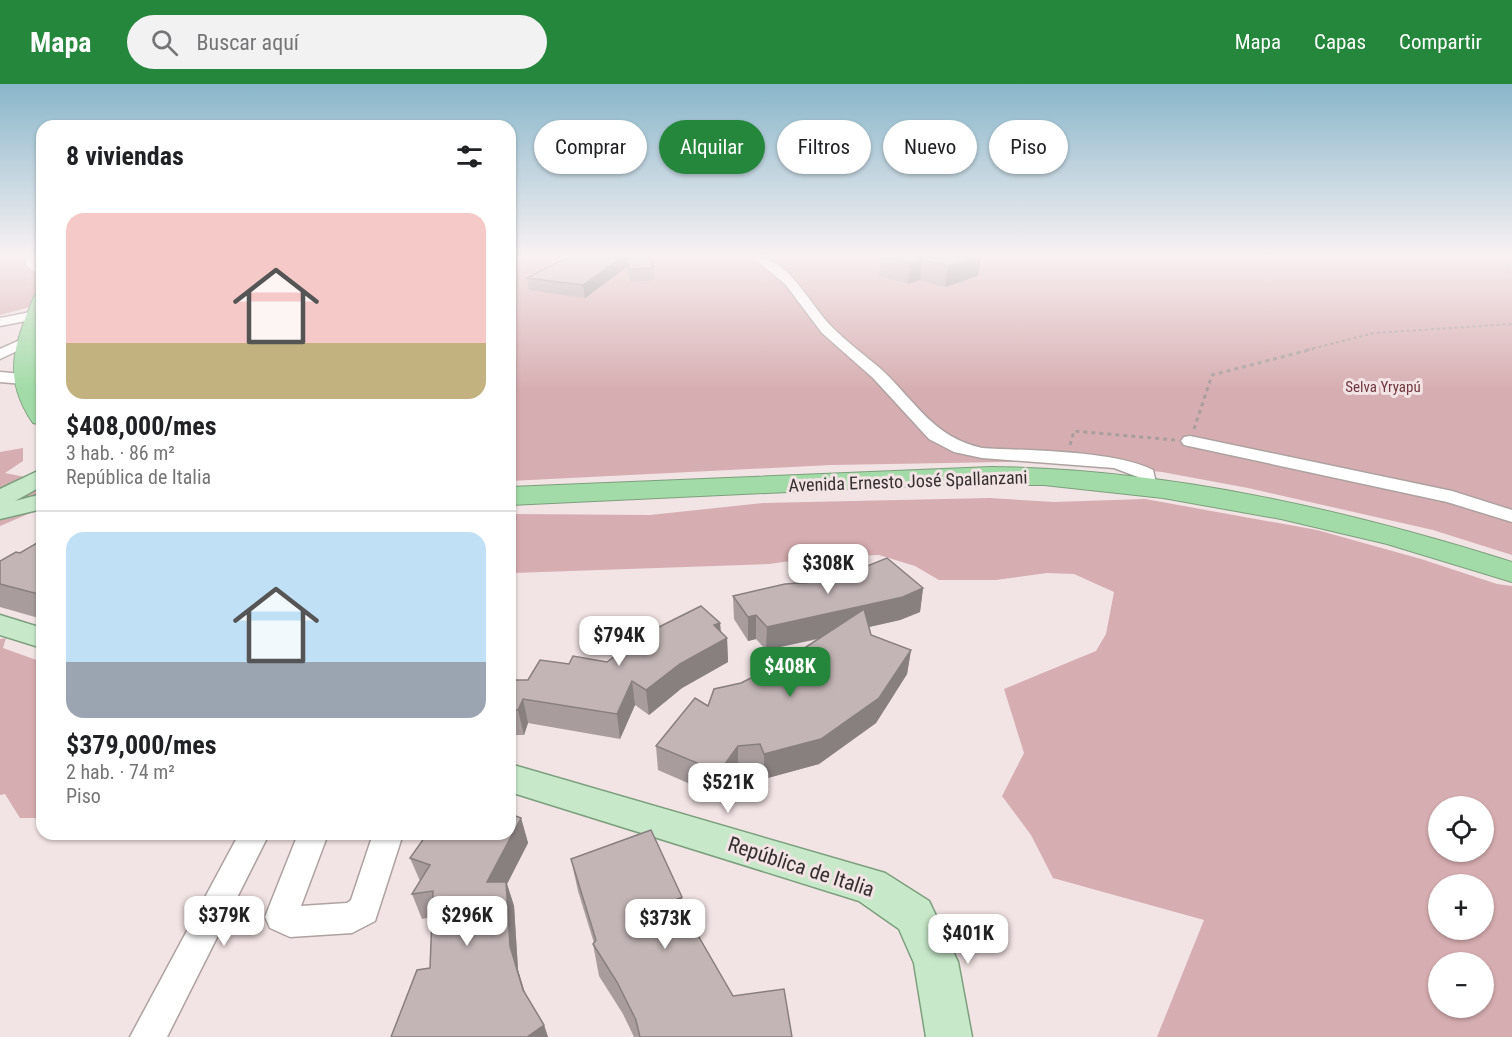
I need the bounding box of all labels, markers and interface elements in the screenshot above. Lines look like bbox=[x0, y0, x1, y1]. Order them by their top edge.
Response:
search box bbox=[127, 15, 547, 69]
text: Mapa bbox=[30, 26, 91, 59]
icon: search bbox=[148, 26, 181, 59]
text: Buscar aquí bbox=[196, 30, 299, 55]
text: Mapa bbox=[1235, 30, 1281, 54]
text: Capas bbox=[1314, 30, 1366, 54]
text: Compartir bbox=[1399, 30, 1482, 54]
chip: Comprar bbox=[534, 120, 647, 174]
chip: Alquilar bbox=[659, 120, 765, 174]
chip: Filtros bbox=[777, 120, 871, 174]
chip: Nuevo bbox=[883, 120, 977, 174]
chip: Piso bbox=[989, 120, 1068, 174]
icon: filters bbox=[453, 140, 486, 173]
text: 8 viviendas bbox=[66, 141, 184, 171]
icon: home bbox=[222, 252, 330, 360]
park label: Selva Yryapú bbox=[1345, 378, 1421, 396]
text: $408,000/mes bbox=[66, 411, 217, 441]
text: 3 hab. · 86 m² bbox=[66, 441, 175, 465]
text: República de Italia bbox=[66, 465, 211, 489]
street label: Avenida Ernesto José Spallanzani bbox=[788, 466, 1028, 496]
pin: $308K bbox=[786, 544, 870, 595]
text: $308K bbox=[802, 551, 854, 575]
icon: home bbox=[222, 571, 330, 679]
pin: $794K bbox=[577, 616, 661, 667]
text: $794K bbox=[593, 623, 645, 647]
pin: $408K bbox=[748, 647, 832, 698]
text: $408K bbox=[764, 654, 816, 678]
text: $379,000/mes bbox=[66, 730, 217, 760]
text: 2 hab. · 74 m² bbox=[66, 760, 175, 784]
pin: $521K bbox=[686, 763, 770, 814]
text: $521K bbox=[702, 770, 754, 794]
text: Piso bbox=[66, 784, 101, 808]
map controls bbox=[1428, 796, 1494, 1018]
button: locate bbox=[1428, 796, 1494, 862]
street label: República de Italia bbox=[725, 832, 877, 902]
button: + bbox=[1428, 874, 1494, 940]
pin: $379K bbox=[182, 896, 266, 947]
pin: $296K bbox=[425, 896, 509, 947]
pin: $373K bbox=[623, 899, 707, 950]
text: $379K bbox=[198, 903, 250, 927]
text: $296K bbox=[441, 903, 493, 927]
text: $373K bbox=[639, 906, 691, 930]
pin: $401K bbox=[926, 914, 1010, 965]
text: $401K bbox=[942, 921, 994, 945]
button: − bbox=[1428, 952, 1494, 1018]

